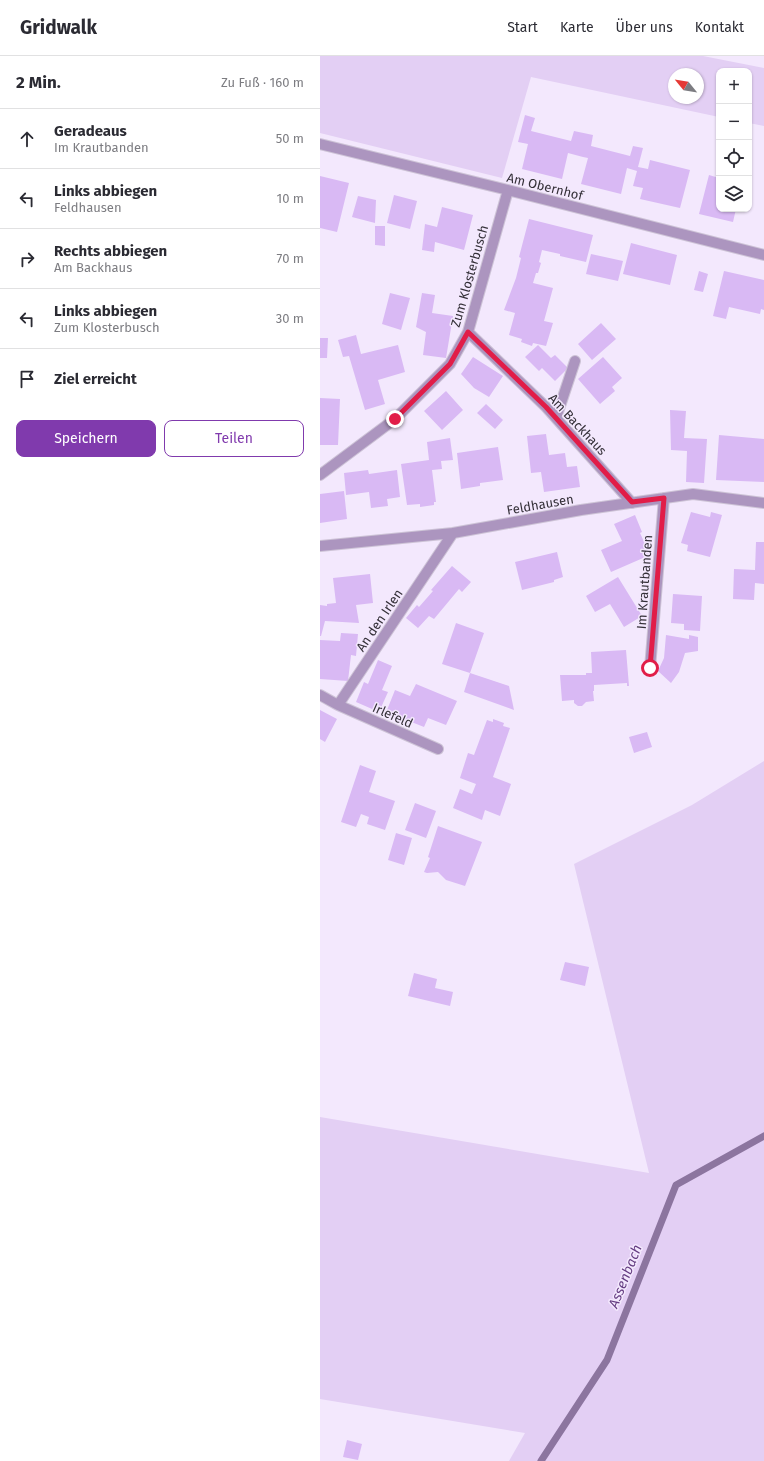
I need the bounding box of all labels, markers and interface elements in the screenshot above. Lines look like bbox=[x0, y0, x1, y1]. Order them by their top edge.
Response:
text: Gridwalk bbox=[20, 16, 97, 39]
text: Start bbox=[507, 19, 538, 36]
text: Karte bbox=[560, 19, 594, 36]
text: Über uns bbox=[616, 19, 673, 36]
text: Kontakt bbox=[695, 19, 744, 36]
north arrow bbox=[668, 68, 704, 104]
map controls bbox=[716, 68, 752, 212]
button: + bbox=[716, 68, 752, 104]
text: 2 Min. bbox=[16, 72, 61, 93]
text: Zu Fuß · 160 m bbox=[221, 75, 304, 90]
button: − bbox=[716, 104, 752, 140]
text: Geradeaus bbox=[54, 122, 127, 140]
icon: ahead bbox=[16, 128, 38, 150]
text: 50 m bbox=[276, 131, 304, 146]
text: Im Krautbanden bbox=[54, 140, 149, 155]
button: locate bbox=[716, 140, 752, 176]
street label: Am Obernhof bbox=[505, 170, 586, 204]
button: layers bbox=[716, 176, 752, 212]
text: Links abbiegen bbox=[54, 182, 157, 200]
icon: left bbox=[16, 188, 38, 210]
text: 10 m bbox=[277, 191, 304, 206]
text: Feldhausen bbox=[54, 200, 122, 215]
street label: Zum Klosterbusch bbox=[448, 223, 491, 329]
text: Rechts abbiegen bbox=[54, 242, 167, 260]
icon: right bbox=[16, 248, 38, 270]
text: 70 m bbox=[277, 251, 304, 266]
text: Am Backhaus bbox=[54, 260, 132, 275]
text: Links abbiegen bbox=[54, 302, 157, 320]
icon: left bbox=[16, 308, 38, 330]
text: 30 m bbox=[276, 311, 304, 326]
text: Zum Klosterbusch bbox=[54, 320, 160, 335]
icon: arrive bbox=[16, 368, 38, 390]
text: Ziel erreicht bbox=[54, 370, 137, 388]
street label: Am Backhaus bbox=[545, 391, 610, 458]
route end bbox=[386, 410, 404, 428]
button: Speichern bbox=[16, 420, 156, 457]
button: Teilen bbox=[164, 420, 304, 457]
street label: Feldhausen bbox=[506, 491, 575, 518]
street label: Im Krautbanden bbox=[634, 534, 655, 630]
street label: An den Irlen bbox=[353, 586, 406, 654]
route start bbox=[641, 659, 659, 677]
street label: Irlefeld bbox=[370, 700, 415, 731]
water label: Assenbach bbox=[605, 1242, 646, 1311]

